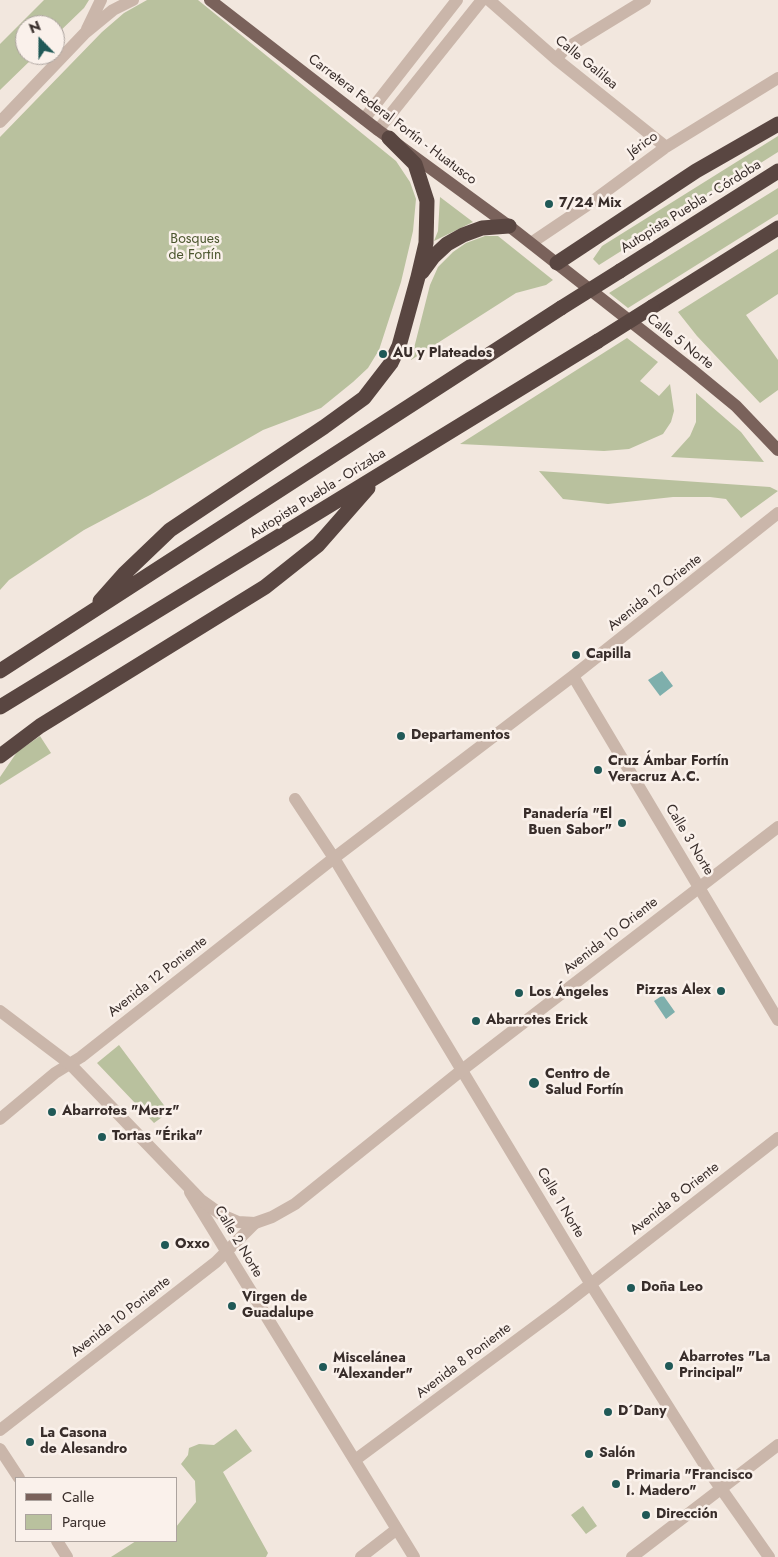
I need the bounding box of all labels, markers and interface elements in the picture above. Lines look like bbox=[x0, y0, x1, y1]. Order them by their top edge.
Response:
north arrow bbox=[15, 15, 65, 65]
text: N bbox=[26, 16, 44, 38]
street label: Calle Galilea bbox=[551, 33, 621, 93]
street label: Carretera Federal Fortín - Huatusco bbox=[304, 51, 480, 189]
street label: Jérico bbox=[625, 128, 661, 162]
street label: Autopista Puebla - Córdoba bbox=[618, 157, 764, 257]
place label: 7/24 Mix bbox=[559, 196, 621, 212]
marker: 7/24 Mix bbox=[543, 198, 555, 210]
park label: Bosques de Fortín bbox=[169, 232, 221, 264]
street label: Calle 5 Norte bbox=[643, 311, 717, 373]
place label: AU y Plateados bbox=[393, 346, 492, 362]
marker: AU y Plateados bbox=[377, 348, 389, 360]
street label: Autopista Puebla - Orizaba bbox=[247, 445, 389, 543]
street label: Avenida 12 Oriente bbox=[605, 551, 705, 635]
place label: Capilla bbox=[586, 647, 631, 663]
marker: Capilla bbox=[570, 649, 582, 661]
place label: Departamentos bbox=[411, 728, 510, 744]
marker: Departamentos bbox=[395, 730, 407, 742]
place label: Cruz Ámbar Fortín Veracruz A.C. bbox=[608, 754, 729, 786]
marker: Cruz Ámbar Fortín Veracruz A.C. bbox=[592, 764, 604, 776]
street label: Calle 3 Norte bbox=[661, 801, 717, 879]
place label: Panadería "El Buen Sabor" bbox=[523, 807, 612, 840]
marker: Panadería "El Buen Sabor" bbox=[616, 817, 628, 829]
street label: Avenida 10 Oriente bbox=[560, 894, 662, 978]
street label: Avenida 12 Poniente bbox=[105, 933, 211, 1021]
place label: Pizzas Alex bbox=[636, 983, 711, 999]
place label: Los Ángeles bbox=[529, 985, 608, 1001]
marker: Pizzas Alex bbox=[715, 985, 727, 997]
marker: Los Ángeles bbox=[513, 987, 525, 999]
place label: Abarrotes Erick bbox=[486, 1013, 588, 1029]
marker: Abarrotes Erick bbox=[470, 1015, 482, 1027]
place label: Centro de Salud Fortín bbox=[545, 1067, 624, 1100]
marker: Centro de Salud Fortín bbox=[527, 1076, 541, 1090]
place label: Abarrotes "Merz" bbox=[62, 1104, 180, 1120]
marker: Abarrotes "Merz" bbox=[46, 1106, 58, 1118]
place label: Tortas "Érika" bbox=[112, 1129, 203, 1145]
marker: Tortas "Érika" bbox=[96, 1131, 108, 1143]
street label: Avenida 8 Oriente bbox=[627, 1159, 723, 1239]
street label: Calle 1 Norte bbox=[533, 1165, 587, 1241]
street label: Calle 2 Norte bbox=[210, 1203, 266, 1281]
place label: Oxxo bbox=[175, 1237, 210, 1253]
marker: Oxxo bbox=[159, 1239, 171, 1251]
street label: Avenida 10 Poniente bbox=[68, 1273, 174, 1361]
place label: Doña Leo bbox=[641, 1280, 703, 1296]
marker: Doña Leo bbox=[625, 1282, 637, 1294]
place label: Virgen de Guadalupe bbox=[242, 1290, 314, 1322]
marker: Virgen de Guadalupe bbox=[226, 1300, 238, 1312]
street label: Avenida 8 Poniente bbox=[413, 1320, 515, 1402]
place label: Abarrotes "La Principal" bbox=[679, 1350, 770, 1382]
place label: Miscelánea "Alexander" bbox=[333, 1351, 413, 1384]
marker: Abarrotes "La Principal" bbox=[663, 1360, 675, 1372]
marker: Miscelánea "Alexander" bbox=[317, 1361, 329, 1373]
place label: D´Dany bbox=[618, 1404, 667, 1420]
marker: D´Dany bbox=[602, 1406, 614, 1418]
place label: La Casona de Alesandro bbox=[40, 1426, 127, 1458]
marker: La Casona de Alesandro bbox=[24, 1436, 36, 1448]
place label: Salón bbox=[599, 1446, 635, 1462]
marker: Salón bbox=[583, 1448, 595, 1460]
place label: Primaria "Francisco I. Madero" bbox=[626, 1468, 753, 1500]
legend bbox=[15, 1477, 178, 1542]
marker: Primaria "Francisco I. Madero" bbox=[610, 1478, 622, 1490]
text: Calle bbox=[62, 1486, 94, 1508]
place label: Dirección bbox=[656, 1507, 718, 1523]
marker: Dirección bbox=[640, 1509, 652, 1521]
text: Parque bbox=[62, 1511, 106, 1533]

